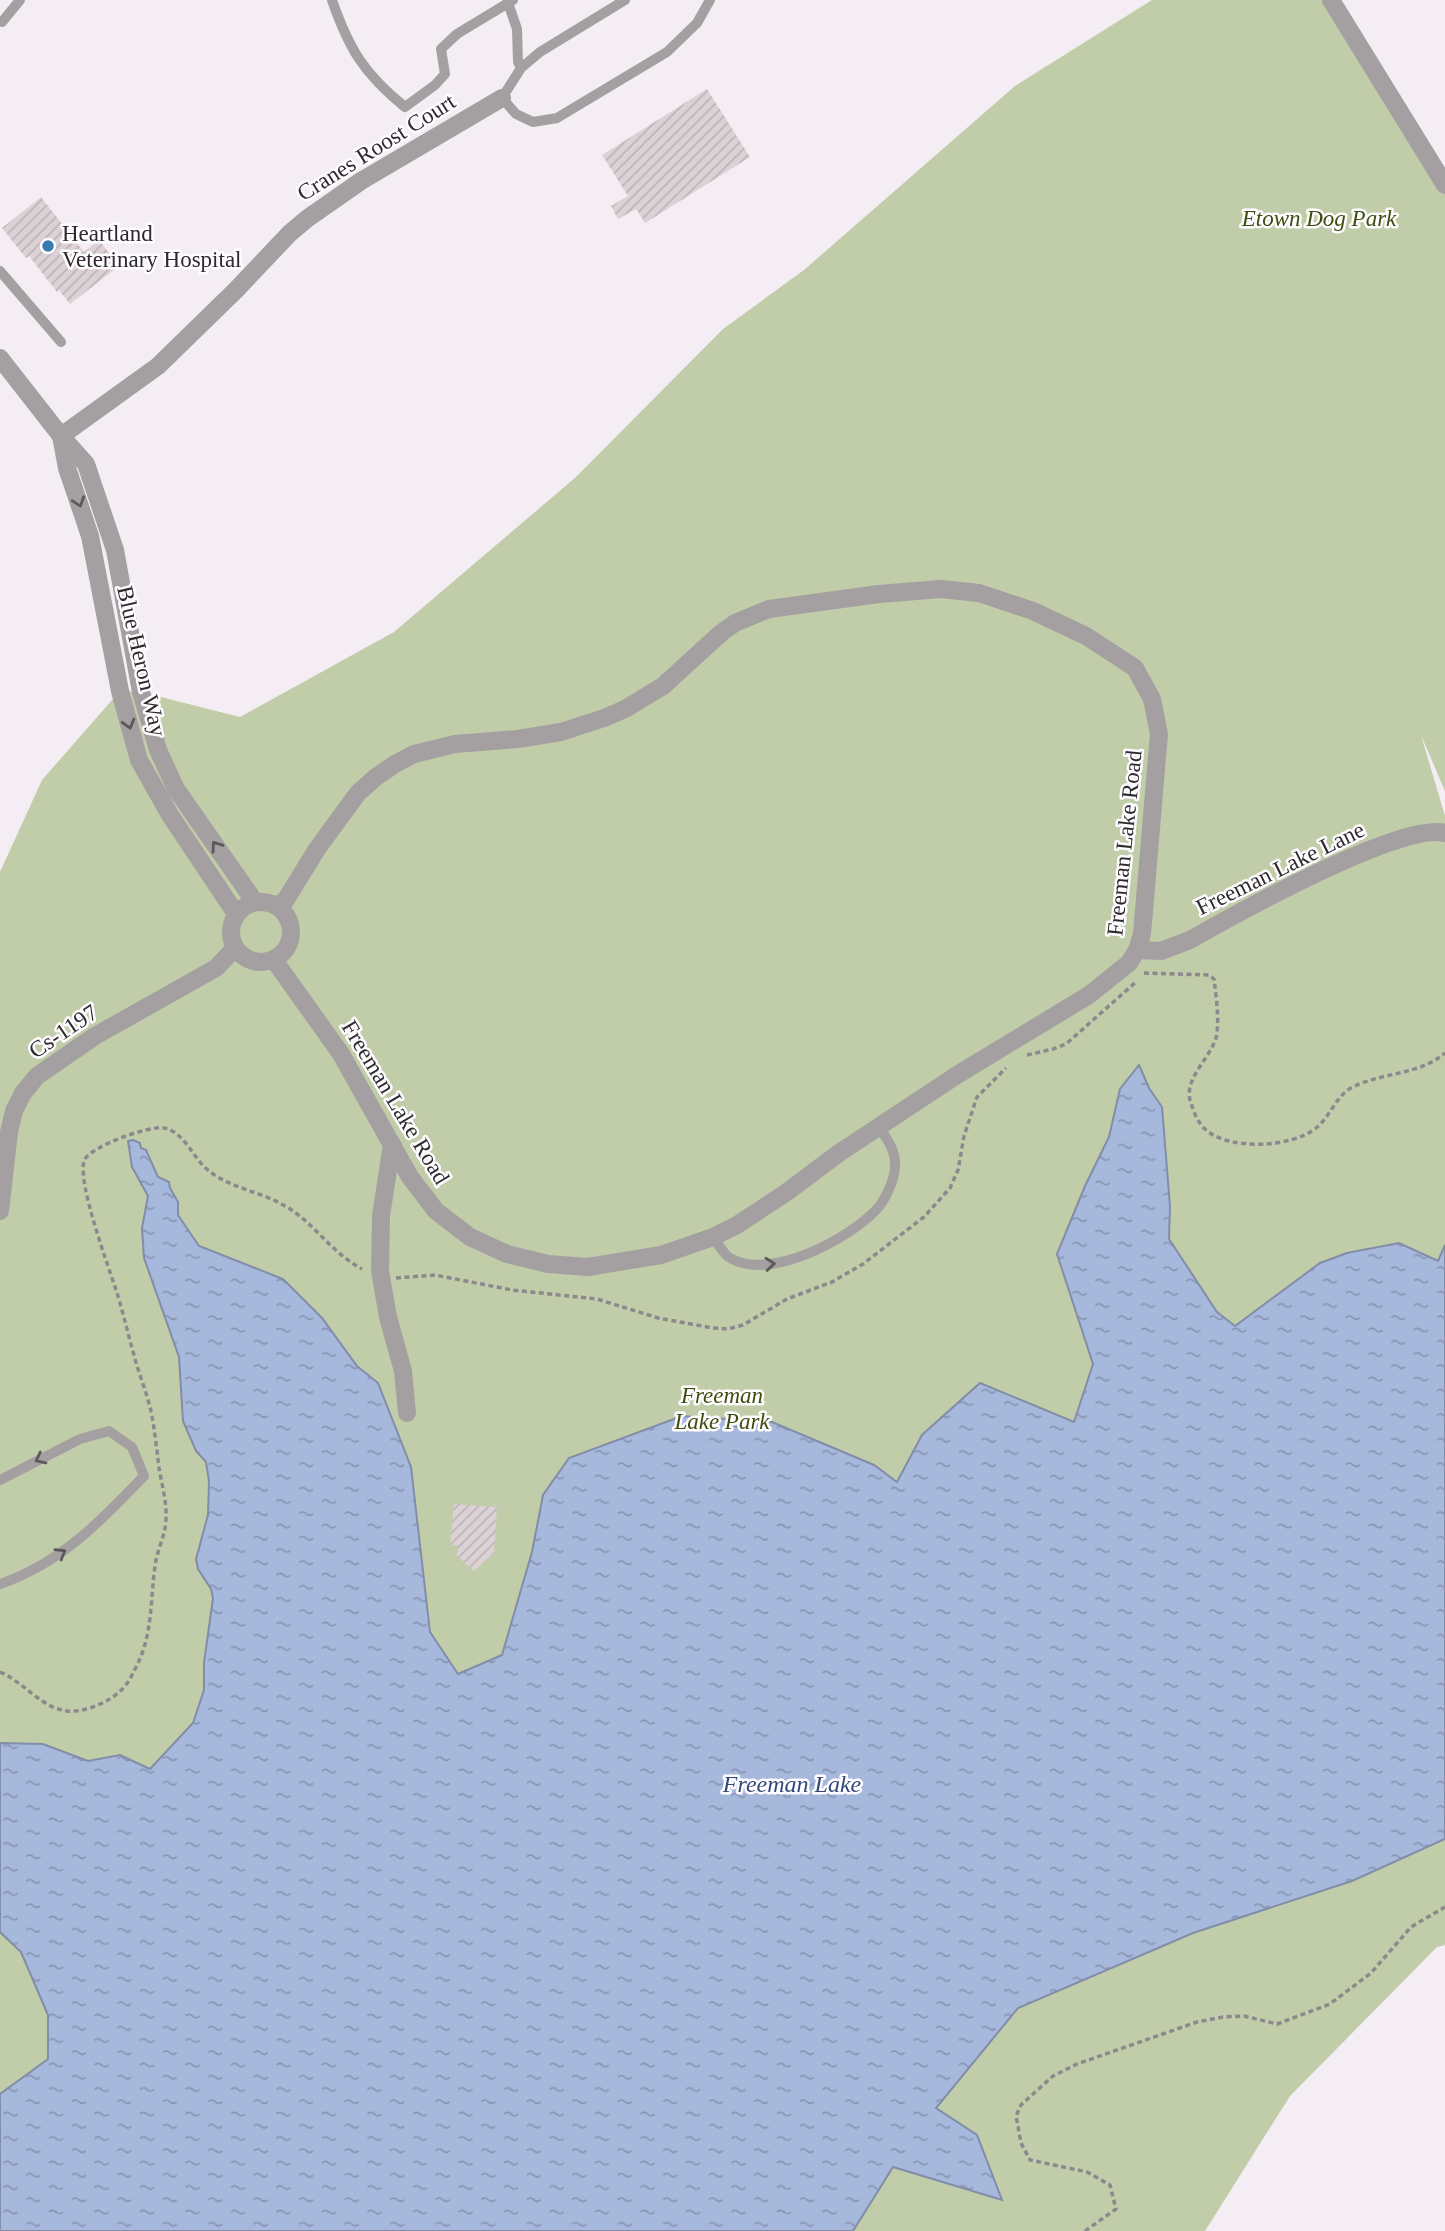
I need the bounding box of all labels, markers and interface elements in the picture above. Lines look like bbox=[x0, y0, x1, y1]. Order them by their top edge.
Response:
street label: Cranes Roost Court bbox=[293, 88, 460, 206]
park label: Etown Dog Park bbox=[1241, 206, 1397, 231]
place label: Heartland Veterinary Hospital bbox=[62, 221, 241, 272]
marker: Heartland Veterinary Hospital bbox=[40, 238, 56, 254]
one-way arrow bbox=[71, 495, 85, 508]
street label: Blue Heron Way bbox=[112, 583, 171, 739]
one-way arrow bbox=[120, 717, 135, 729]
street label: Freeman Lake Road bbox=[1102, 749, 1147, 937]
street label: Freeman Lake Lane bbox=[1192, 817, 1368, 920]
one-way arrow bbox=[212, 841, 224, 854]
street label: Cs-1197 bbox=[24, 999, 102, 1063]
street label: Freeman Lake Road bbox=[337, 1016, 455, 1189]
one-way arrow bbox=[765, 1257, 776, 1272]
park label: Freeman Lake Park bbox=[673, 1383, 770, 1434]
one-way arrow bbox=[35, 1451, 47, 1465]
one-way arrow bbox=[53, 1549, 66, 1562]
water label: Freeman Lake bbox=[722, 1771, 862, 1797]

